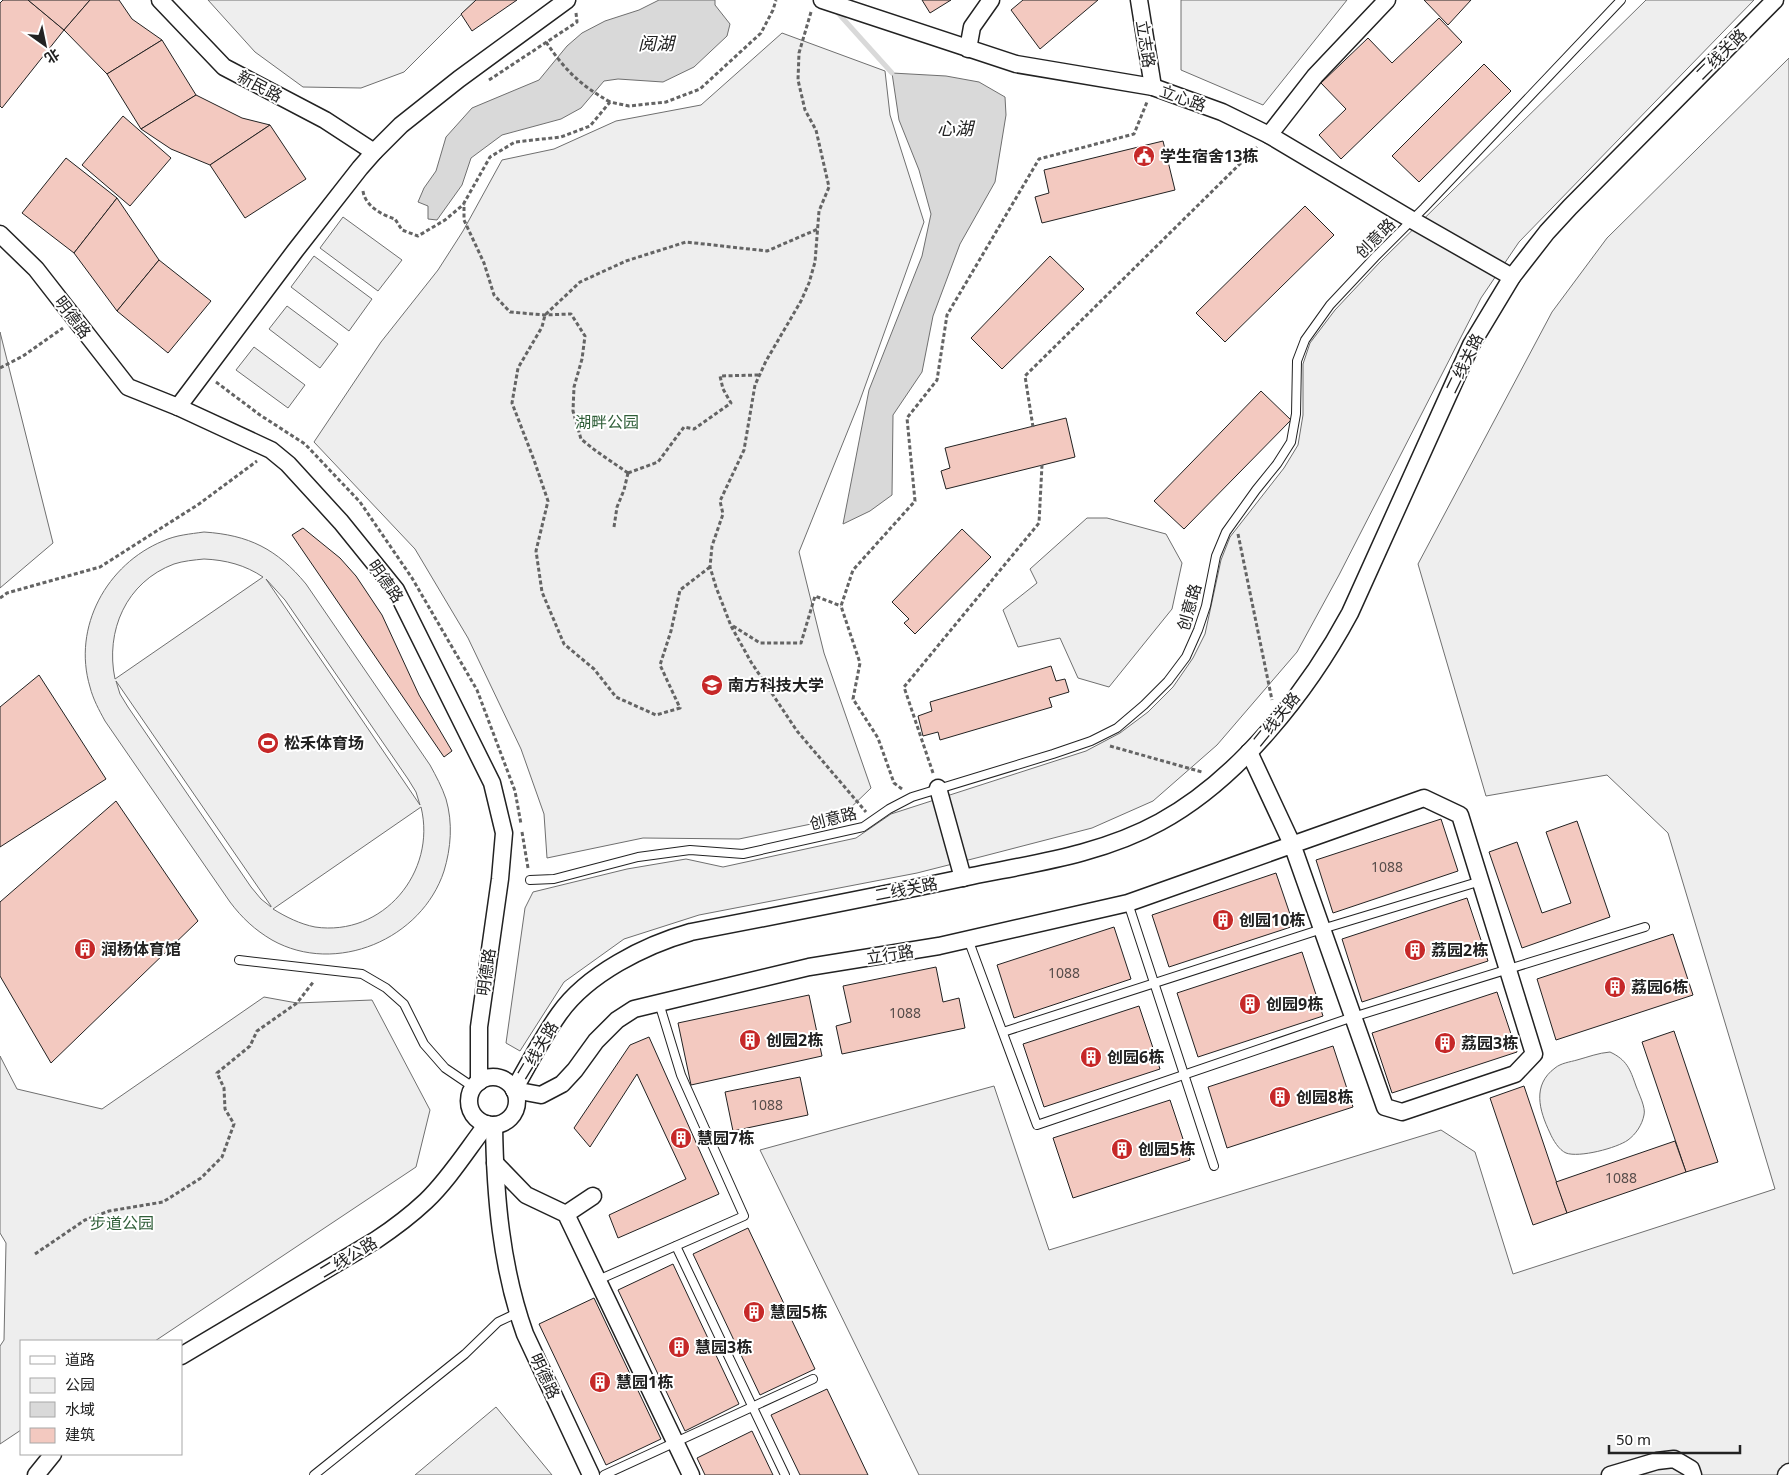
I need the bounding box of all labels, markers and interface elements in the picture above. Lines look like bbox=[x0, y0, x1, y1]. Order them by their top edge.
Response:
street label: 立志路 bbox=[1131, 19, 1161, 69]
north arrow bbox=[20, 20, 70, 70]
street label: 二线关路 bbox=[1691, 24, 1751, 84]
water label: 阅湖 bbox=[638, 31, 677, 55]
text: 北 bbox=[41, 45, 63, 68]
street label: 新民路 bbox=[234, 65, 286, 107]
street label: 立心路 bbox=[1157, 79, 1209, 117]
water label: 心湖 bbox=[937, 116, 976, 140]
public building icon: 学生宿舍13栋 bbox=[1132, 144, 1156, 168]
place label: 学生宿舍13栋 bbox=[1160, 145, 1258, 167]
street label: 创意路 bbox=[1350, 213, 1400, 263]
street label: 明德路 bbox=[50, 291, 96, 343]
street label: 二线关路 bbox=[1440, 329, 1488, 397]
park label: 湖畔公园 bbox=[575, 411, 639, 433]
street label: 明德路 bbox=[363, 555, 409, 607]
street label: 创意路 bbox=[1172, 581, 1206, 633]
school or university icon: 南方科技大学 bbox=[700, 673, 724, 697]
place label: 南方科技大学 bbox=[728, 674, 824, 696]
street label: 二线关路 bbox=[1247, 687, 1305, 751]
sports icon: 松禾体育场 bbox=[256, 731, 280, 755]
place label: 松禾体育场 bbox=[284, 732, 364, 754]
street label: 创意路 bbox=[807, 802, 859, 834]
house number: 1088 bbox=[1371, 857, 1403, 876]
street label: 二线关路 bbox=[872, 872, 940, 906]
building icon: 创园10栋 bbox=[1211, 908, 1235, 932]
place label: 创园10栋 bbox=[1239, 909, 1305, 931]
building icon: 润杨体育馆 bbox=[73, 937, 97, 961]
place label: 润杨体育馆 bbox=[101, 938, 181, 960]
building icon: 荔园2栋 bbox=[1403, 938, 1427, 962]
street label: 立行路 bbox=[865, 939, 915, 969]
place label: 荔园2栋 bbox=[1431, 939, 1488, 961]
street label: 明德路 bbox=[472, 947, 500, 997]
house number: 1088 bbox=[1048, 963, 1080, 982]
building icon: 荔园6栋 bbox=[1603, 975, 1627, 999]
place label: 荔园6栋 bbox=[1631, 976, 1688, 998]
building icon: 创园9栋 bbox=[1238, 992, 1262, 1016]
place label: 创园9栋 bbox=[1266, 993, 1323, 1015]
house number: 1088 bbox=[889, 1003, 921, 1022]
street label: 二线关路 bbox=[511, 1017, 563, 1083]
building icon: 创园2栋 bbox=[738, 1028, 762, 1052]
place label: 创园2栋 bbox=[766, 1029, 823, 1051]
building icon: 荔园3栋 bbox=[1433, 1031, 1457, 1055]
place label: 荔园3栋 bbox=[1461, 1032, 1518, 1054]
building icon: 创园6栋 bbox=[1079, 1045, 1103, 1069]
place label: 创园6栋 bbox=[1107, 1046, 1164, 1068]
building icon: 创园8栋 bbox=[1268, 1085, 1292, 1109]
place label: 创园8栋 bbox=[1296, 1086, 1353, 1108]
house number: 1088 bbox=[751, 1095, 783, 1114]
building icon: 慧园7栋 bbox=[669, 1126, 693, 1150]
place label: 慧园7栋 bbox=[697, 1127, 754, 1149]
building icon: 创园5栋 bbox=[1110, 1137, 1134, 1161]
place label: 创园5栋 bbox=[1138, 1138, 1195, 1160]
house number: 1088 bbox=[1605, 1168, 1637, 1187]
park label: 步道公园 bbox=[90, 1212, 154, 1234]
street label: 二线公路 bbox=[315, 1231, 381, 1283]
building icon: 慧园5栋 bbox=[742, 1300, 766, 1324]
place label: 慧园5栋 bbox=[770, 1301, 827, 1323]
building icon: 慧园3栋 bbox=[667, 1335, 691, 1359]
place label: 慧园3栋 bbox=[695, 1336, 752, 1358]
legend bbox=[20, 1340, 182, 1455]
text: 道路 bbox=[65, 1349, 95, 1369]
street label: 明德路 bbox=[525, 1350, 565, 1402]
building icon: 慧园1栋 bbox=[588, 1370, 612, 1394]
place label: 慧园1栋 bbox=[616, 1371, 673, 1393]
text: 公园 bbox=[65, 1374, 95, 1394]
text: 水域 bbox=[65, 1399, 95, 1419]
scale bar bbox=[1609, 1422, 1740, 1454]
text: 建筑 bbox=[65, 1424, 95, 1444]
text: 50 m bbox=[1616, 1429, 1651, 1449]

